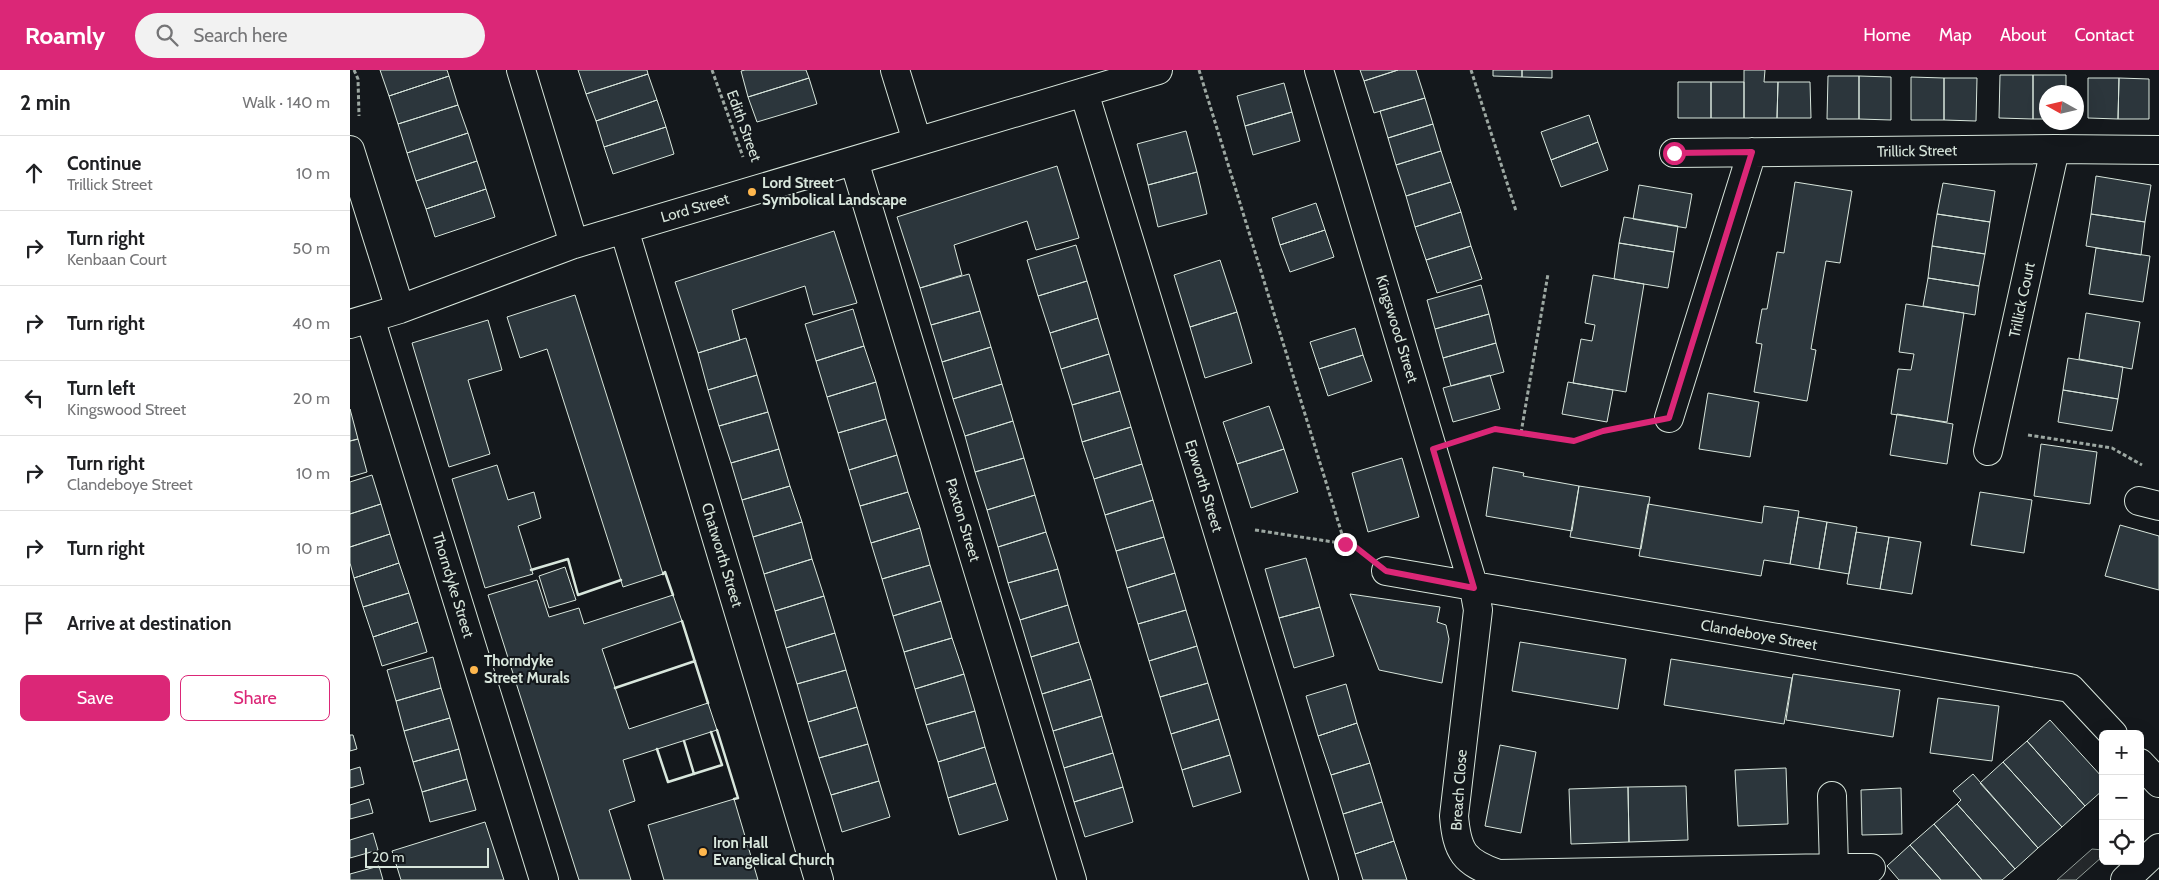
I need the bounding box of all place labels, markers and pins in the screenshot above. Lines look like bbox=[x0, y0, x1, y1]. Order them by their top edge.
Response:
place label: Lord Street Symbolical Landscape bbox=[762, 174, 907, 209]
marker: Lord Street Symbolical Landscape bbox=[746, 186, 758, 198]
place label: Thorndyke Street Murals bbox=[484, 652, 570, 687]
marker: Thorndyke Street Murals bbox=[468, 664, 480, 676]
place label: Iron Hall Evangelical Church bbox=[713, 834, 835, 869]
marker: Iron Hall Evangelical Church bbox=[697, 846, 709, 858]

